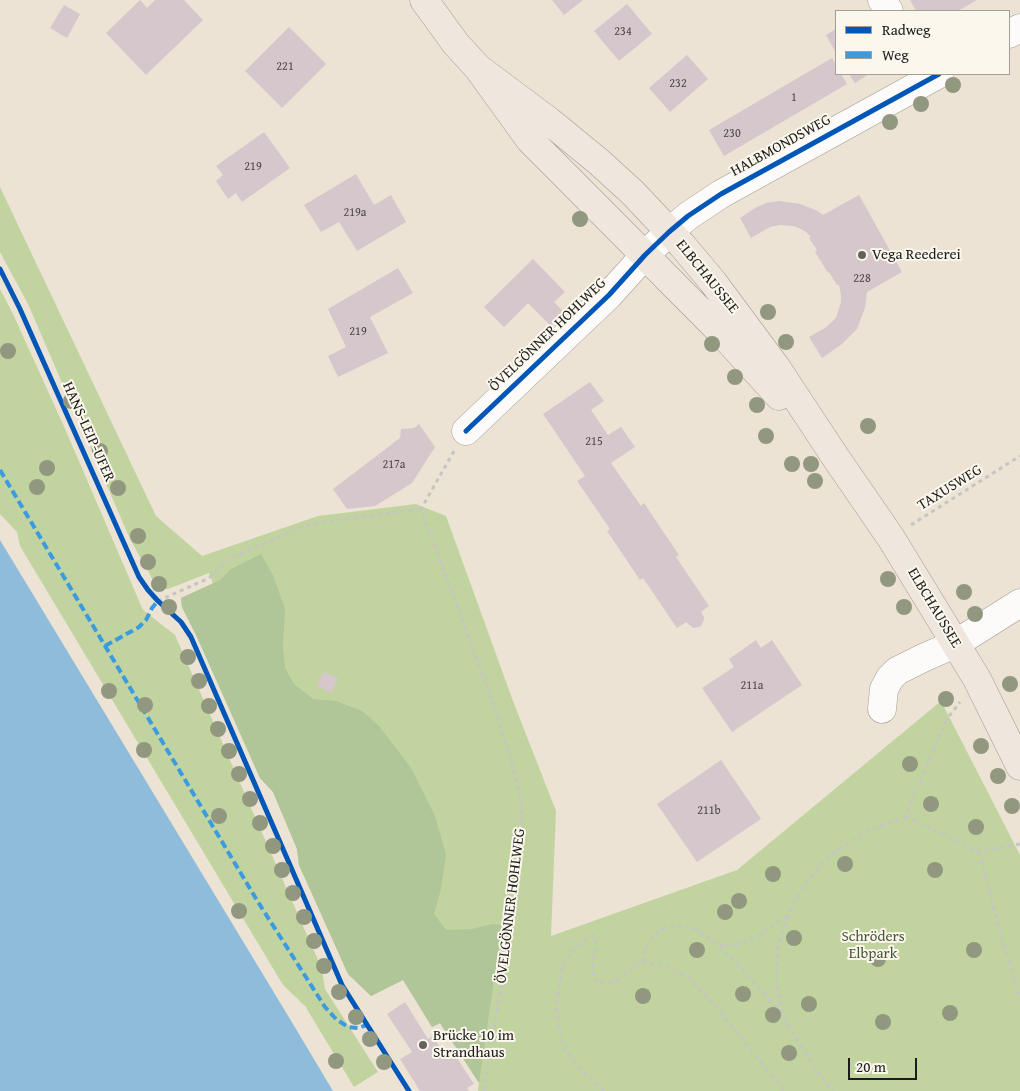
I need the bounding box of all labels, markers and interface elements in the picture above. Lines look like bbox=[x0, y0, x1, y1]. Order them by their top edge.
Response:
legend bbox=[835, 10, 1010, 75]
text: Radweg bbox=[882, 19, 931, 40]
house number: 234 bbox=[614, 25, 632, 39]
text: Weg bbox=[882, 44, 909, 65]
house number: 221 bbox=[276, 60, 294, 74]
house number: 232 bbox=[669, 77, 687, 91]
house number: 1 bbox=[791, 91, 797, 105]
street label: HALBMONDSWEG bbox=[728, 111, 834, 181]
house number: 230 bbox=[723, 127, 741, 141]
house number: 219 bbox=[244, 160, 262, 174]
house number: 219a bbox=[343, 206, 367, 220]
street label: ELBCHAUSSEE bbox=[672, 236, 742, 318]
place label: Vega Reederei bbox=[872, 246, 961, 264]
marker: Vega Reederei bbox=[856, 249, 868, 261]
house number: 228 bbox=[853, 272, 871, 286]
street label: ÖVELGÖNNER HOHLWEG bbox=[486, 274, 610, 396]
house number: 219 bbox=[349, 325, 367, 339]
street label: HANS-LEIP-UFER bbox=[58, 379, 118, 485]
house number: 215 bbox=[585, 435, 603, 449]
house number: 217a bbox=[382, 458, 406, 472]
street label: TAXUSWEG bbox=[915, 461, 985, 515]
street label: ELBCHAUSSEE bbox=[903, 565, 965, 651]
house number: 211a bbox=[740, 679, 764, 693]
house number: 211b bbox=[697, 804, 721, 818]
street label: ÖVELGÖNNER HOHLWEG bbox=[493, 827, 529, 985]
park label: Schröders Elbpark bbox=[841, 928, 905, 963]
place label: Brücke 10 im Strandhaus bbox=[433, 1027, 514, 1062]
marker: Brücke 10 im Strandhaus bbox=[417, 1039, 429, 1051]
scale bar bbox=[850, 1048, 919, 1080]
text: 20 m bbox=[856, 1056, 886, 1077]

